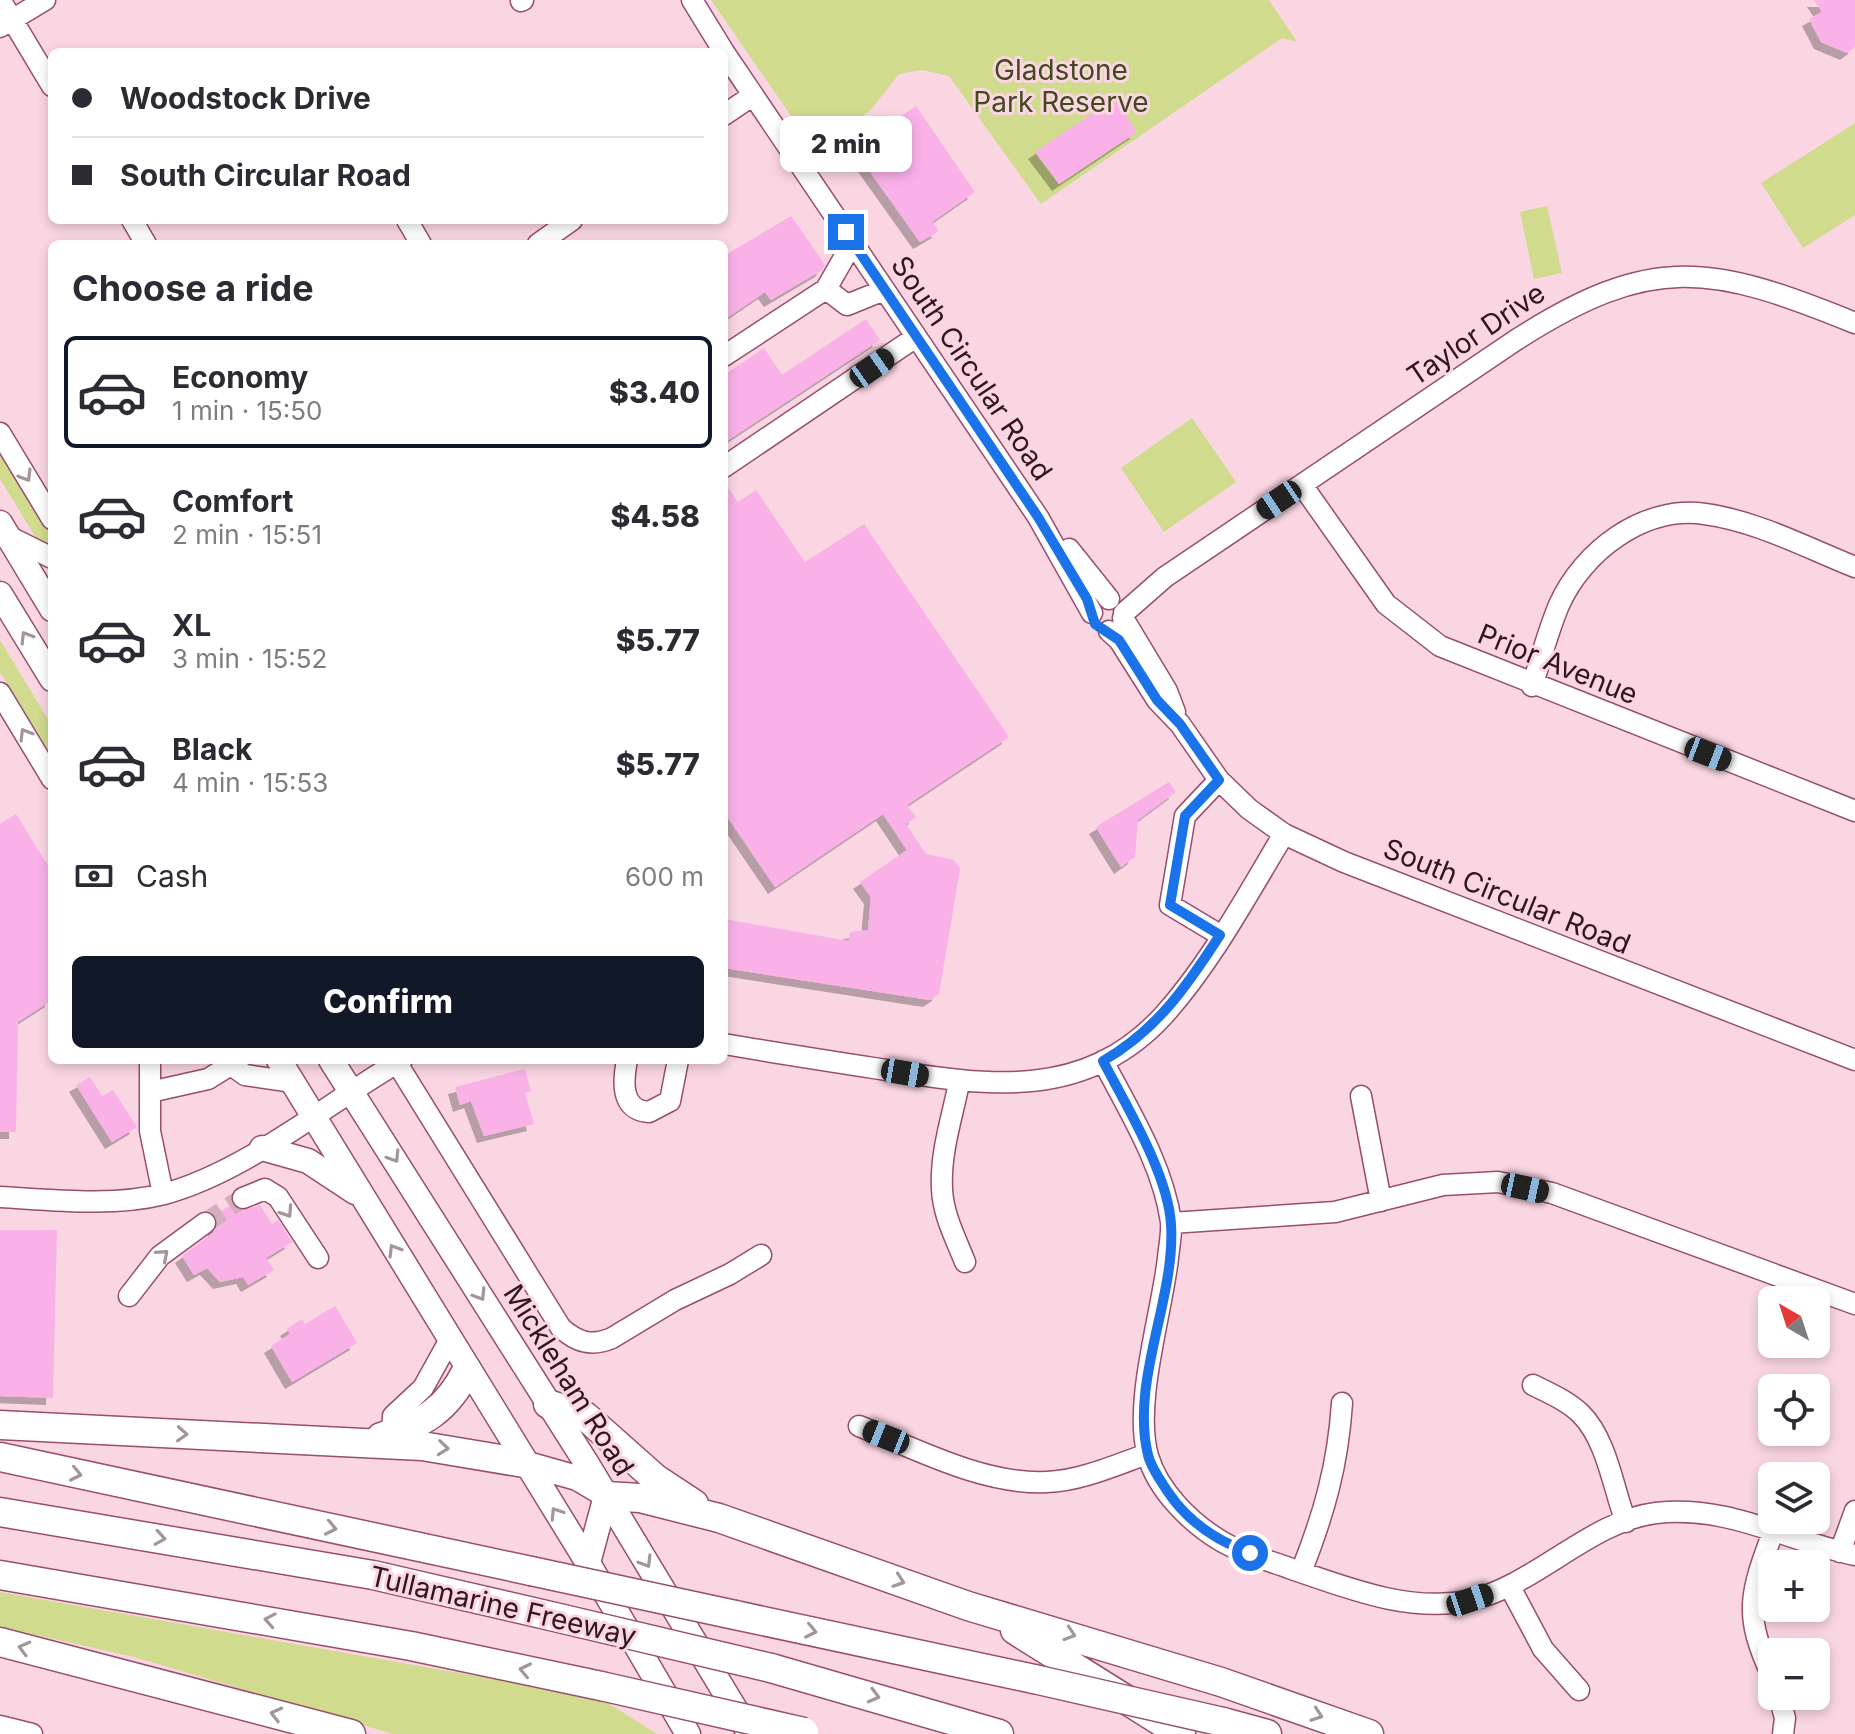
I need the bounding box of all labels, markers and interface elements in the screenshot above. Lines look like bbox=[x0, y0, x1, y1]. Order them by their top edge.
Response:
park label: Gladstone Park Reserve bbox=[973, 53, 1149, 119]
text: Woodstock Drive bbox=[120, 80, 371, 116]
callout: 2 min bbox=[780, 116, 912, 172]
text: 2 min bbox=[811, 128, 881, 159]
text: South Circular Road bbox=[120, 157, 411, 193]
route end bbox=[828, 214, 864, 250]
street label: South Circular Road bbox=[884, 249, 1060, 487]
text: Choose a ride bbox=[72, 266, 314, 310]
street label: Taylor Drive bbox=[1401, 276, 1551, 392]
car bbox=[845, 344, 899, 392]
icon: car bbox=[76, 356, 148, 428]
text: Economy bbox=[172, 359, 308, 395]
text: $3.40 bbox=[609, 374, 700, 410]
text: 1 min · 15:50 bbox=[172, 395, 323, 426]
one-way arrow bbox=[16, 467, 32, 482]
car bbox=[1252, 477, 1306, 523]
icon: car bbox=[76, 480, 148, 552]
text: Comfort bbox=[172, 483, 293, 519]
text: $4.58 bbox=[611, 498, 700, 534]
text: 2 min · 15:51 bbox=[172, 519, 322, 550]
icon: car bbox=[76, 604, 148, 676]
text: XL bbox=[172, 607, 211, 643]
street label: Prior Avenue bbox=[1473, 617, 1643, 711]
text: $5.77 bbox=[616, 622, 700, 658]
one-way arrow bbox=[21, 631, 36, 645]
text: 3 min · 15:52 bbox=[172, 643, 327, 674]
one-way arrow bbox=[19, 728, 35, 743]
icon: car bbox=[76, 728, 148, 800]
text: Black bbox=[172, 731, 252, 767]
car bbox=[1681, 734, 1735, 774]
text: $5.77 bbox=[616, 746, 700, 782]
text: 4 min · 15:53 bbox=[172, 767, 328, 798]
street label: South Circular Road bbox=[1379, 831, 1635, 961]
icon: cash bbox=[72, 854, 116, 898]
text: Cash bbox=[136, 858, 208, 894]
text: 600 m bbox=[625, 861, 704, 892]
button: Confirm bbox=[72, 956, 704, 1048]
car bbox=[879, 1057, 931, 1089]
one-way arrow bbox=[384, 1148, 399, 1163]
car bbox=[1499, 1171, 1551, 1205]
one-way arrow bbox=[278, 1203, 293, 1217]
one-way arrow bbox=[388, 1244, 404, 1259]
one-way arrow bbox=[153, 1250, 168, 1265]
street label: Mickleham Road bbox=[497, 1278, 641, 1482]
one-way arrow bbox=[471, 1286, 486, 1301]
north arrow bbox=[1758, 1286, 1830, 1358]
map controls bbox=[1758, 1286, 1830, 1710]
button: locate bbox=[1758, 1374, 1830, 1446]
car bbox=[859, 1417, 913, 1457]
one-way arrow bbox=[176, 1425, 189, 1442]
one-way arrow bbox=[437, 1439, 450, 1456]
button: layers bbox=[1758, 1462, 1830, 1534]
one-way arrow bbox=[69, 1465, 83, 1482]
one-way arrow bbox=[550, 1508, 565, 1522]
one-way arrow bbox=[323, 1519, 337, 1536]
one-way arrow bbox=[153, 1529, 167, 1546]
route start bbox=[1232, 1535, 1268, 1571]
button: + bbox=[1758, 1550, 1830, 1622]
one-way arrow bbox=[636, 1553, 652, 1568]
street label: Tullamarine Freeway bbox=[366, 1559, 640, 1653]
one-way arrow bbox=[891, 1571, 905, 1588]
car bbox=[1443, 1581, 1497, 1619]
one-way arrow bbox=[263, 1613, 276, 1630]
one-way arrow bbox=[804, 1621, 818, 1638]
one-way arrow bbox=[1062, 1625, 1076, 1641]
button: − bbox=[1758, 1638, 1830, 1710]
one-way arrow bbox=[18, 1641, 32, 1657]
one-way arrow bbox=[519, 1662, 532, 1679]
one-way arrow bbox=[866, 1687, 880, 1704]
one-way arrow bbox=[269, 1706, 283, 1723]
one-way arrow bbox=[1310, 1706, 1324, 1722]

